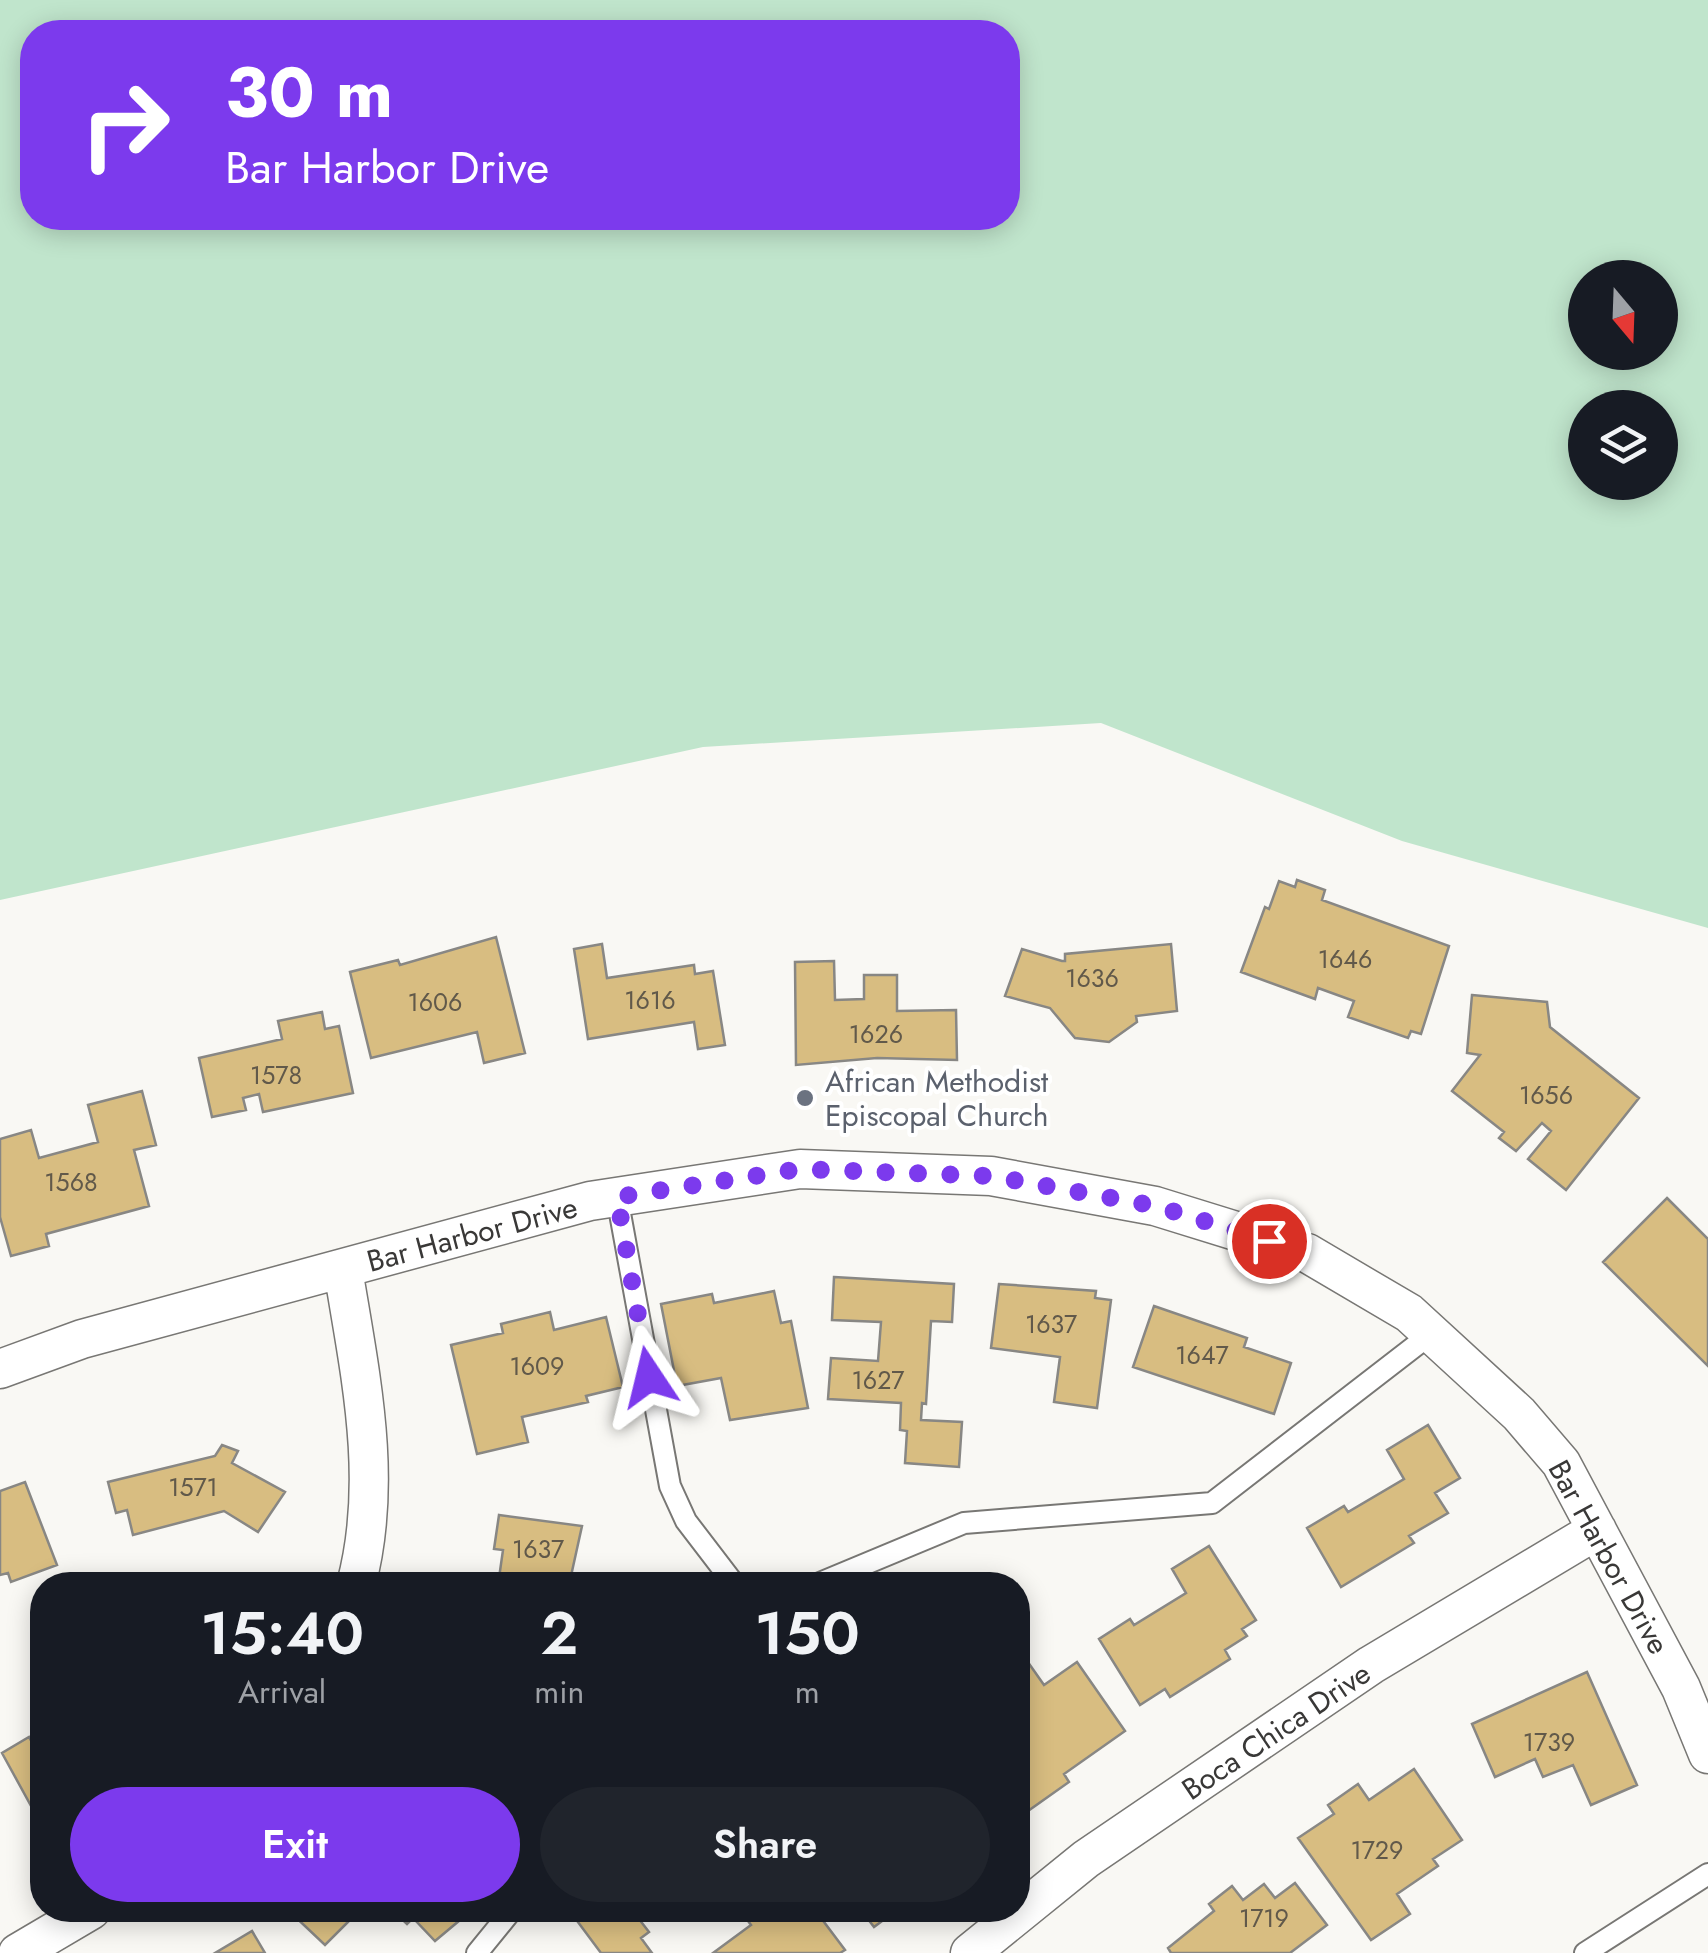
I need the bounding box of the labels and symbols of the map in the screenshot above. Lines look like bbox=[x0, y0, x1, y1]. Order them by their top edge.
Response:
north arrow bbox=[1568, 260, 1678, 370]
house number: 1646 bbox=[1318, 941, 1372, 977]
house number: 1636 bbox=[1065, 960, 1119, 996]
house number: 1616 bbox=[624, 982, 676, 1018]
house number: 1606 bbox=[407, 984, 463, 1020]
house number: 1626 bbox=[849, 1016, 903, 1052]
house number: 1578 bbox=[250, 1057, 302, 1093]
place label: African Methodist Episcopal Church bbox=[825, 1060, 1049, 1137]
house number: 1656 bbox=[1519, 1077, 1573, 1113]
marker: African Methodist Episcopal Church bbox=[794, 1087, 816, 1109]
house number: 1568 bbox=[44, 1164, 98, 1200]
street label: Bar Harbor Drive bbox=[362, 1185, 582, 1283]
pin bbox=[1227, 1199, 1312, 1284]
house number: 1637 bbox=[1025, 1306, 1077, 1342]
position arrow bbox=[597, 1325, 701, 1429]
house number: 1647 bbox=[1175, 1337, 1229, 1373]
house number: 1609 bbox=[509, 1348, 565, 1384]
house number: 1627 bbox=[851, 1362, 905, 1398]
street label: Bar Harbor Drive bbox=[1538, 1452, 1680, 1662]
house number: 1571 bbox=[168, 1469, 218, 1505]
house number: 1637 bbox=[512, 1531, 564, 1567]
street label: Boca Chica Drive bbox=[1173, 1652, 1379, 1810]
house number: 1739 bbox=[1523, 1724, 1575, 1760]
house number: 1729 bbox=[1350, 1832, 1404, 1868]
house number: 1719 bbox=[1239, 1900, 1289, 1936]

